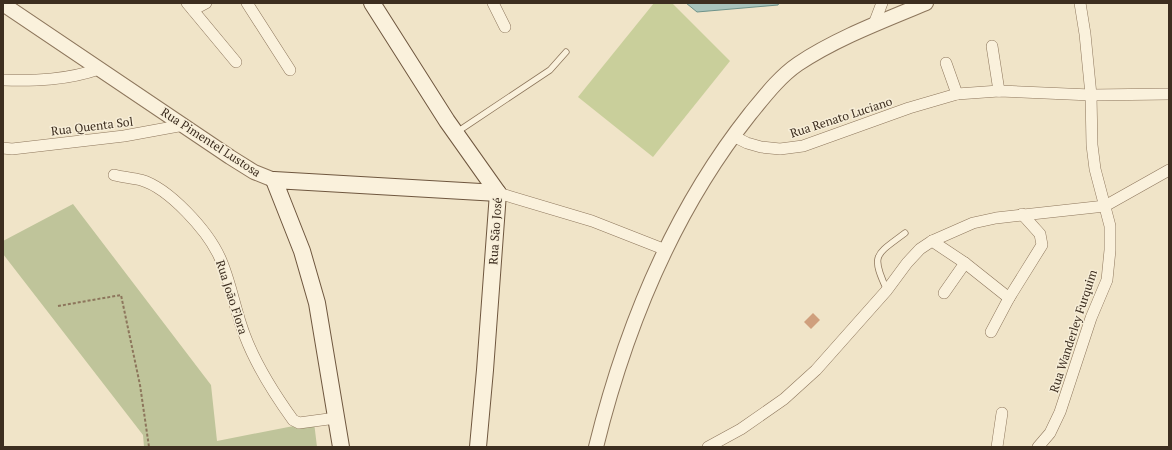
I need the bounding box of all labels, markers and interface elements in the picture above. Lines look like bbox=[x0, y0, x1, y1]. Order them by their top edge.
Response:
street label: Rua Renato Luciano bbox=[788, 93, 894, 141]
street label: Rua Pimentel Lustosa bbox=[158, 104, 264, 180]
street label: Rua Quenta Sol bbox=[50, 113, 134, 138]
street label: Rua São José bbox=[485, 197, 505, 265]
street label: Rua João Flora bbox=[213, 258, 251, 336]
street label: Rua Wanderley Furquim bbox=[1046, 267, 1100, 394]

